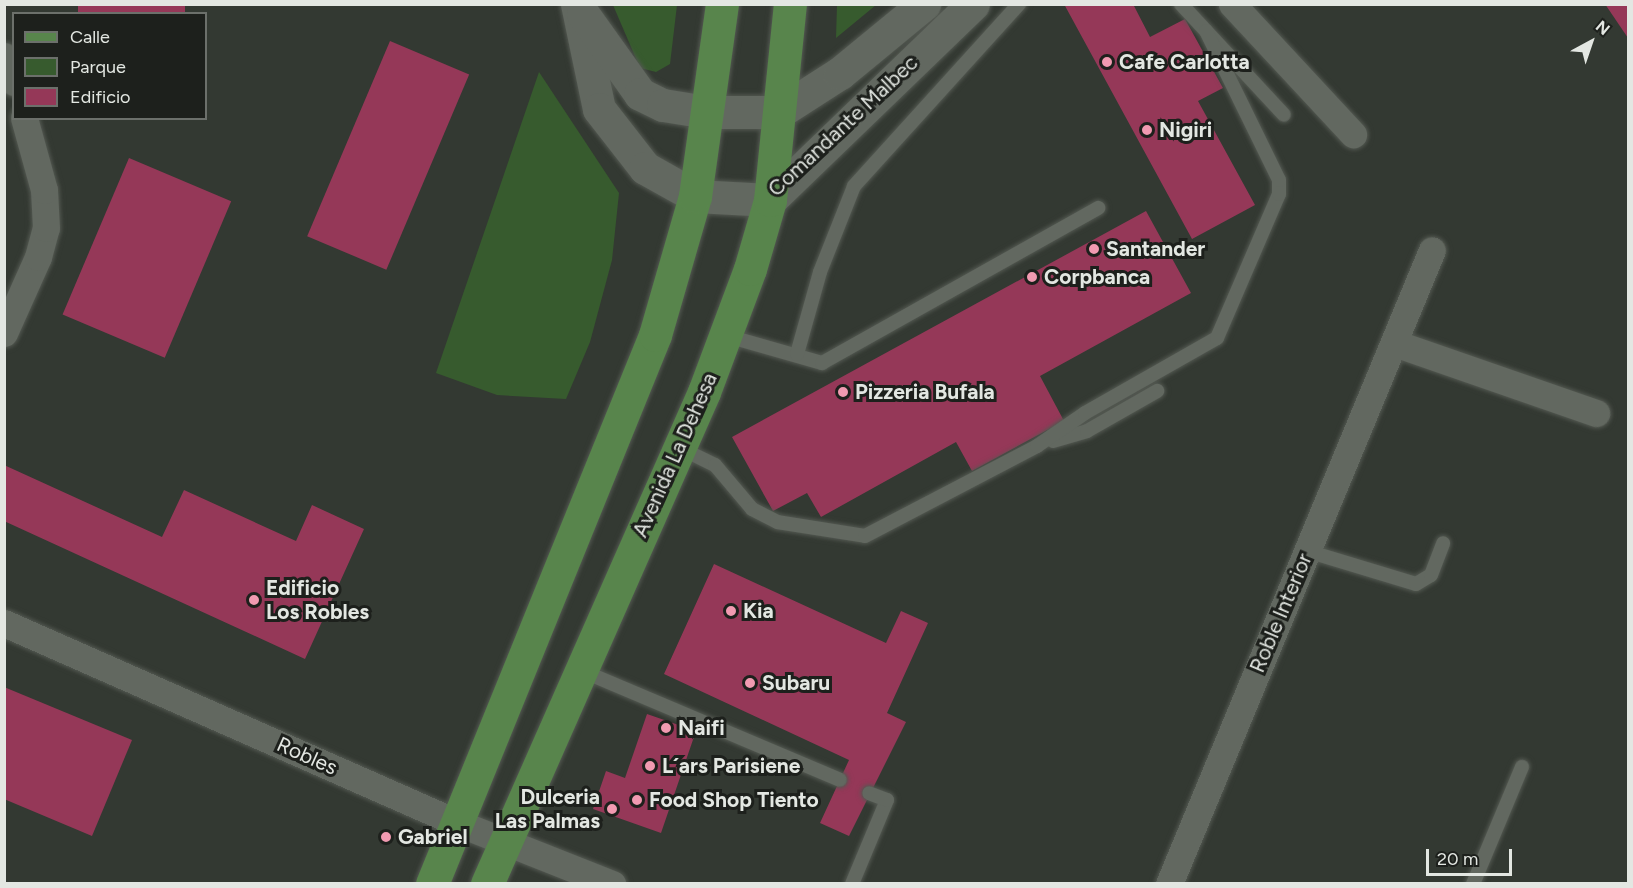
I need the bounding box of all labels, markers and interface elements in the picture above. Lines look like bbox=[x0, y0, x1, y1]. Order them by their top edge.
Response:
legend bbox=[12, 12, 207, 120]
north arrow bbox=[1561, 12, 1621, 72]
text: N bbox=[1592, 17, 1614, 39]
text: Calle bbox=[70, 26, 110, 48]
place label: Cafe Carlotta bbox=[1119, 49, 1250, 75]
street label: Comandante Malbec bbox=[763, 50, 923, 202]
marker: Cafe Carlotta bbox=[1100, 55, 1114, 69]
text: Parque bbox=[70, 56, 126, 78]
text: Edificio bbox=[70, 86, 131, 108]
place label: Nigiri bbox=[1159, 117, 1212, 143]
marker: Nigiri bbox=[1140, 123, 1154, 137]
place label: Santander bbox=[1106, 236, 1205, 262]
marker: Santander bbox=[1087, 242, 1101, 256]
place label: Corpbanca bbox=[1044, 264, 1150, 290]
marker: Corpbanca bbox=[1025, 270, 1039, 284]
street label: Avenida La Dehesa bbox=[627, 369, 723, 541]
place label: Pizzeria Bufala bbox=[855, 379, 995, 405]
marker: Pizzeria Bufala bbox=[836, 385, 850, 399]
street label: Roble Interior bbox=[1245, 550, 1317, 676]
place label: Edificio Los Robles bbox=[266, 575, 369, 625]
marker: Edificio Los Robles bbox=[247, 593, 261, 607]
place label: Kia bbox=[743, 598, 774, 624]
marker: Kia bbox=[724, 604, 738, 618]
place label: Subaru bbox=[762, 670, 830, 696]
marker: Subaru bbox=[743, 676, 757, 690]
place label: Naifi bbox=[678, 715, 725, 741]
marker: Naifi bbox=[659, 721, 673, 735]
street label: Robles bbox=[273, 732, 341, 780]
place label: L´ars Parisiene bbox=[662, 753, 800, 779]
marker: L´ars Parisiene bbox=[643, 759, 657, 773]
place label: Dulceria Las Palmas bbox=[495, 784, 600, 834]
place label: Food Shop Tiento bbox=[649, 787, 819, 813]
marker: Food Shop Tiento bbox=[630, 793, 644, 807]
marker: Dulceria Las Palmas bbox=[605, 802, 619, 816]
place label: Gabriel bbox=[398, 824, 468, 850]
marker: Gabriel bbox=[379, 830, 393, 844]
scale bar bbox=[1429, 837, 1514, 875]
text: 20 m bbox=[1437, 848, 1478, 870]

